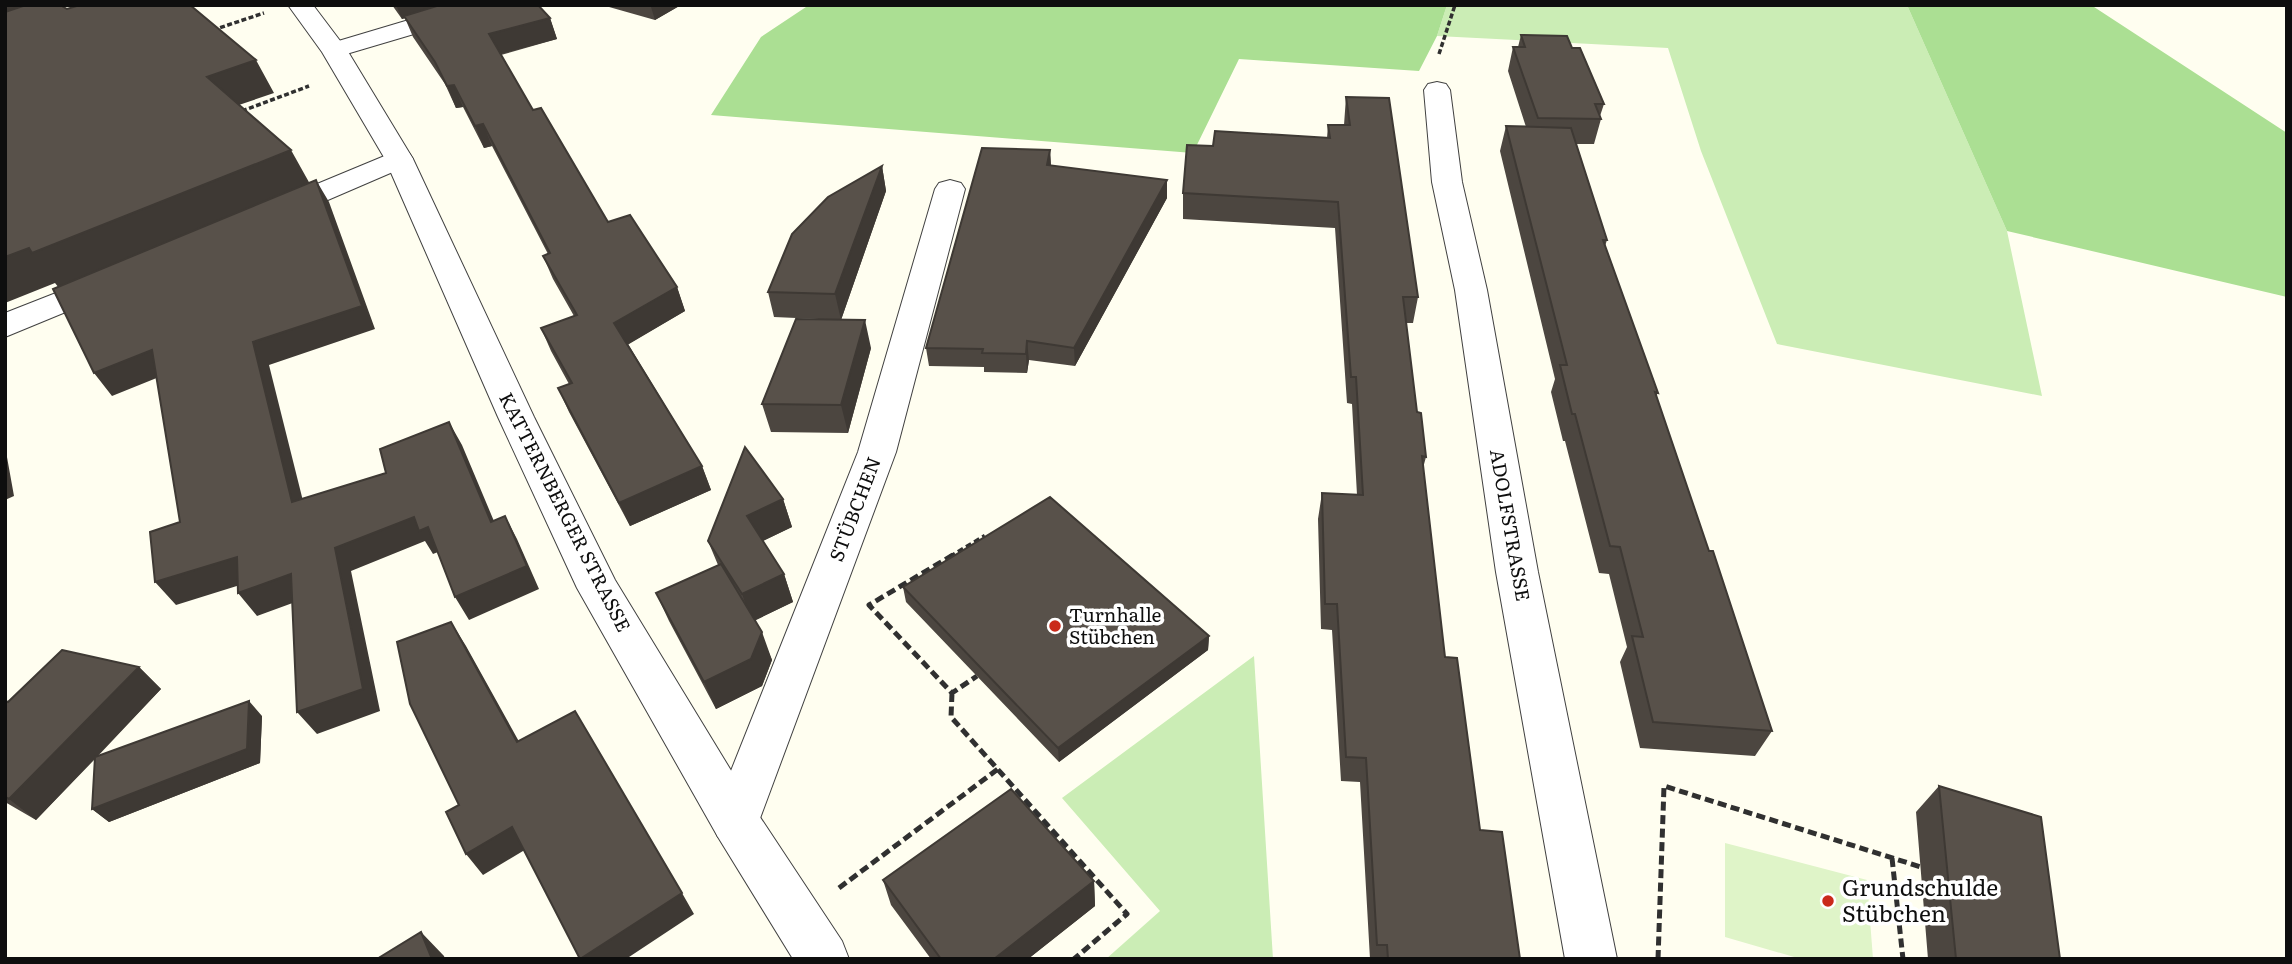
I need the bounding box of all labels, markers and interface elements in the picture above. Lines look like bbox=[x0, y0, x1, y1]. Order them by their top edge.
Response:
street label: KATTERNBERGER STRASSE bbox=[493, 387, 639, 636]
street label: ADOLFSTRASSE bbox=[1484, 447, 1538, 603]
street label: STÜBCHEN bbox=[821, 452, 887, 565]
place label: Turnhalle Stübchen bbox=[1069, 600, 1162, 650]
marker: Turnhalle Stübchen bbox=[1047, 618, 1063, 634]
place label: Grundschulde Stübchen bbox=[1842, 869, 1998, 929]
marker: Grundschulde Stübchen bbox=[1820, 893, 1836, 909]

